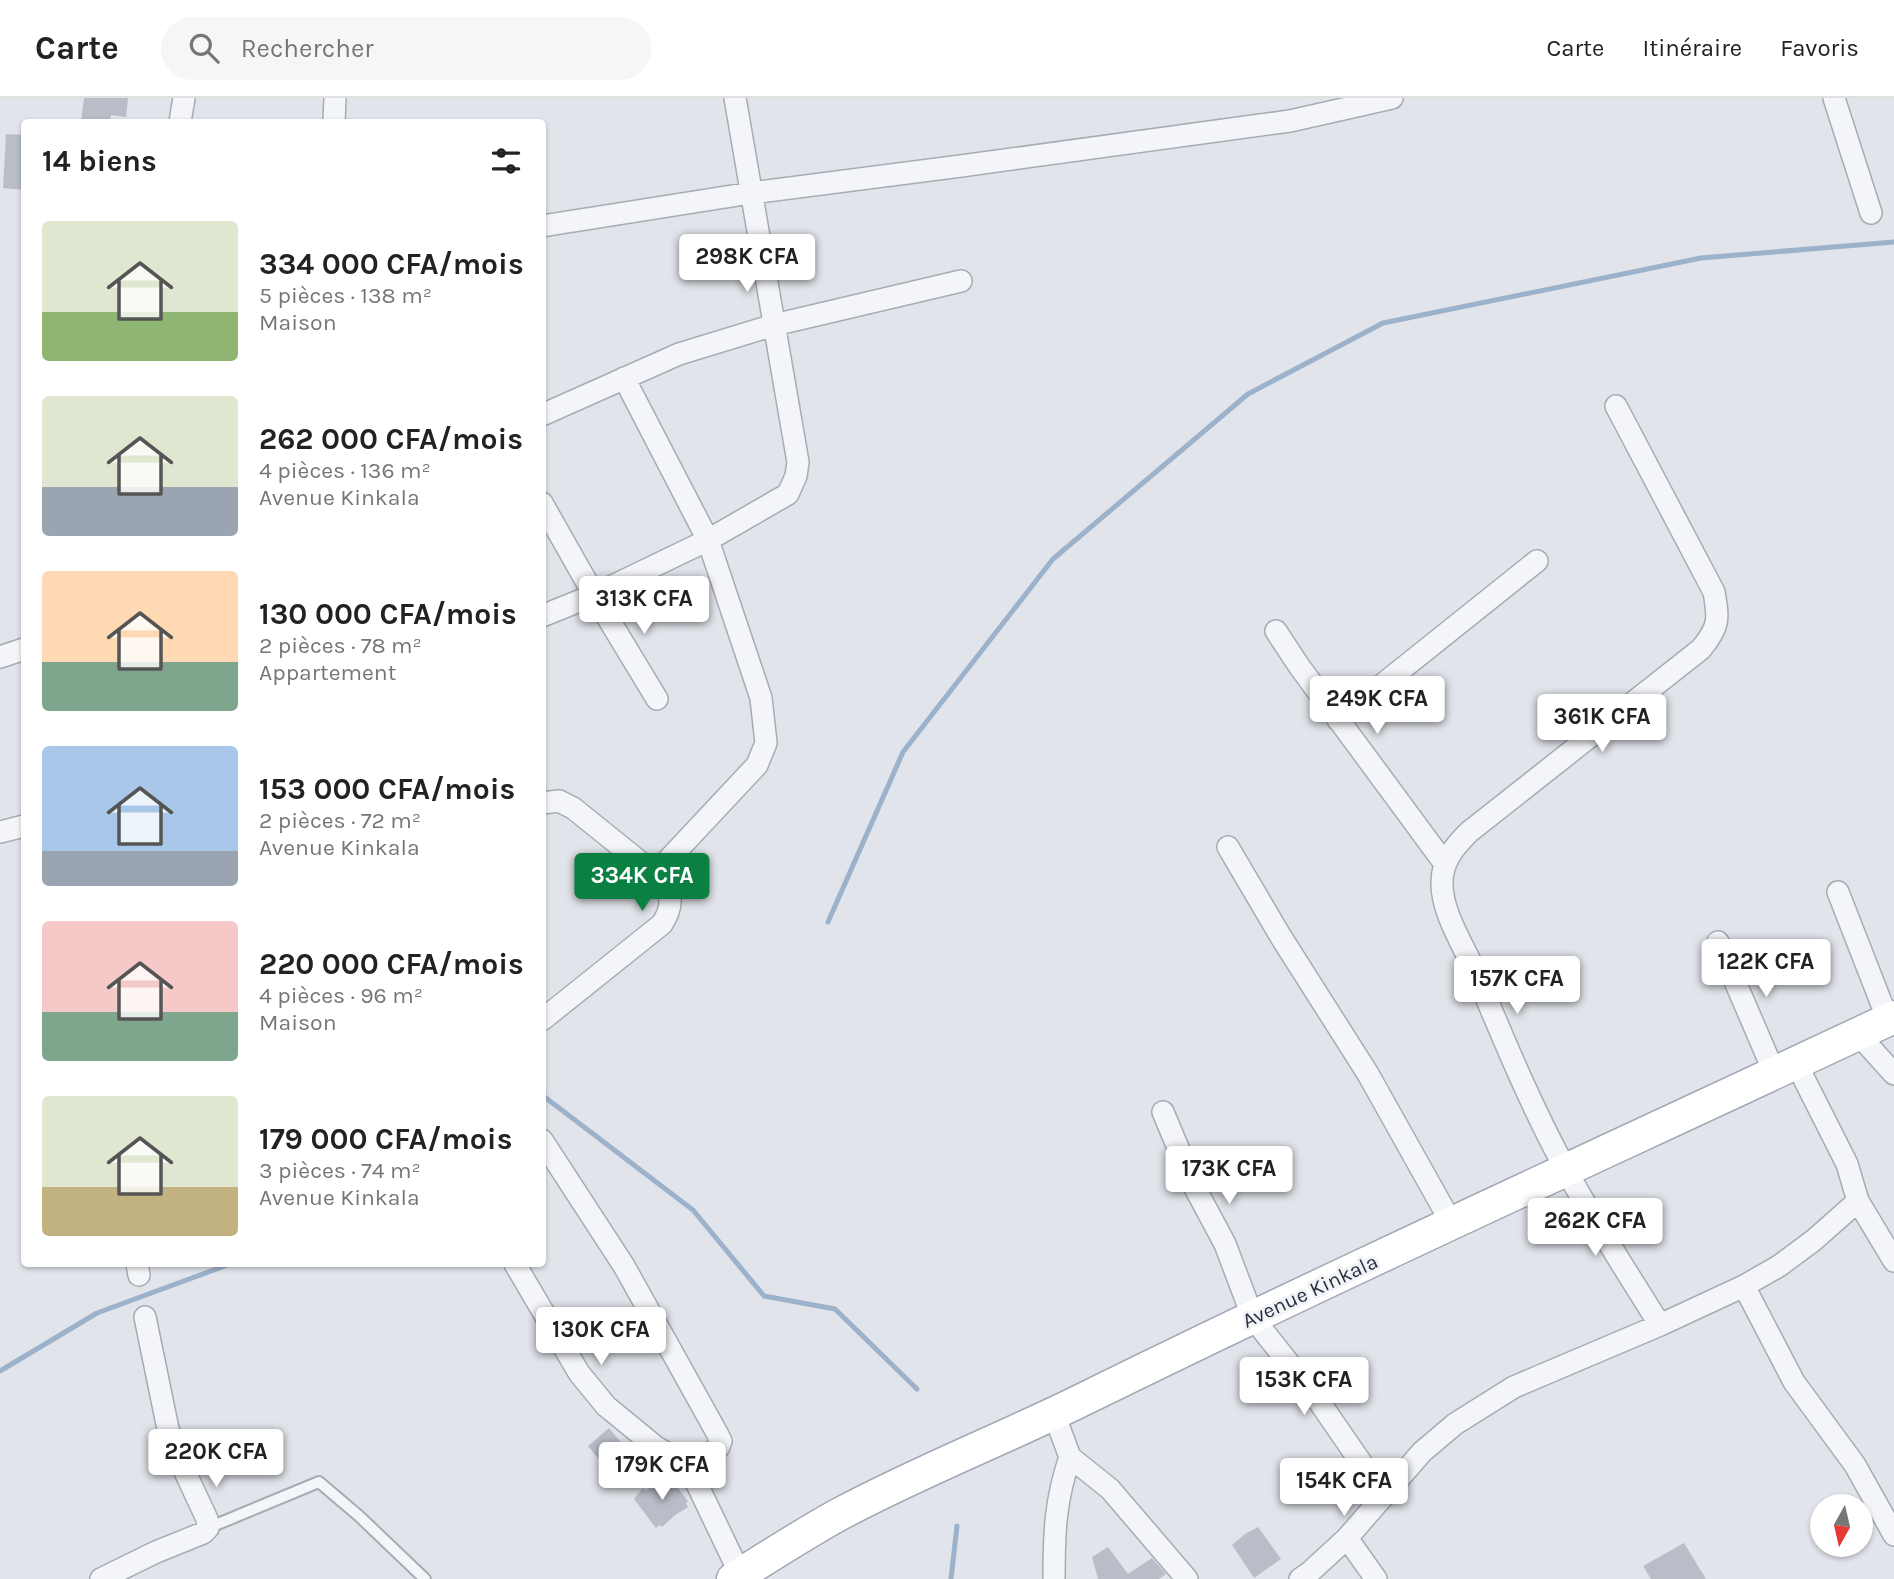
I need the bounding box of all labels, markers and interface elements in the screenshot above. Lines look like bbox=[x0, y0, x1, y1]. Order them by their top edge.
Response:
search box bbox=[161, 17, 651, 80]
text: Carte bbox=[35, 29, 119, 67]
icon: search bbox=[185, 29, 223, 67]
text: Rechercher bbox=[241, 33, 374, 64]
text: Carte bbox=[1546, 34, 1604, 62]
text: Itinéraire bbox=[1642, 34, 1742, 62]
text: Favoris bbox=[1780, 34, 1859, 62]
icon: filters bbox=[487, 142, 525, 180]
text: 14 biens bbox=[42, 143, 157, 179]
pin: 298K CFA bbox=[675, 234, 819, 294]
text: 298K CFA bbox=[695, 243, 799, 270]
text: 334 000 CFA/mois bbox=[259, 246, 524, 282]
icon: home bbox=[98, 249, 182, 333]
text: 5 pièces · 138 m² bbox=[259, 282, 432, 309]
text: Maison bbox=[259, 309, 337, 336]
text: 262 000 CFA/mois bbox=[259, 421, 523, 457]
icon: home bbox=[98, 424, 182, 508]
text: 4 pièces · 136 m² bbox=[259, 457, 431, 484]
text: Avenue Kinkala bbox=[259, 484, 420, 511]
pin: 313K CFA bbox=[572, 576, 716, 636]
text: 313K CFA bbox=[595, 585, 693, 612]
text: 130 000 CFA/mois bbox=[259, 596, 517, 632]
icon: home bbox=[98, 599, 182, 683]
text: 2 pièces · 78 m² bbox=[259, 632, 422, 659]
text: Appartement bbox=[259, 659, 396, 686]
pin: 249K CFA bbox=[1305, 676, 1449, 736]
text: 249K CFA bbox=[1326, 685, 1428, 712]
pin: 361K CFA bbox=[1530, 694, 1674, 754]
text: 361K CFA bbox=[1553, 703, 1651, 730]
text: 153 000 CFA/mois bbox=[259, 771, 515, 807]
icon: home bbox=[98, 774, 182, 858]
text: 2 pièces · 72 m² bbox=[259, 807, 421, 834]
text: Avenue Kinkala bbox=[259, 834, 420, 861]
pin: 334K CFA bbox=[570, 854, 714, 913]
text: 334K CFA bbox=[590, 862, 694, 889]
pin: 122K CFA bbox=[1694, 940, 1838, 999]
text: 220 000 CFA/mois bbox=[259, 946, 524, 982]
text: 122K CFA bbox=[1718, 948, 1814, 975]
icon: home bbox=[98, 949, 182, 1033]
pin: 157K CFA bbox=[1445, 956, 1589, 1016]
text: 157K CFA bbox=[1470, 965, 1564, 992]
text: 4 pièces · 96 m² bbox=[259, 982, 423, 1009]
text: Maison bbox=[259, 1009, 337, 1036]
text: 179 000 CFA/mois bbox=[259, 1121, 513, 1157]
icon: home bbox=[98, 1124, 182, 1208]
pin: 173K CFA bbox=[1157, 1146, 1301, 1206]
text: 173K CFA bbox=[1182, 1155, 1276, 1182]
text: 3 pièces · 74 m² bbox=[259, 1157, 421, 1184]
text: Avenue Kinkala bbox=[259, 1184, 420, 1211]
pin: 262K CFA bbox=[1523, 1198, 1667, 1258]
text: 262K CFA bbox=[1544, 1207, 1646, 1234]
street label: Avenue Kinkala bbox=[1238, 1249, 1382, 1333]
pin: 130K CFA bbox=[529, 1308, 673, 1367]
text: 130K CFA bbox=[552, 1316, 650, 1343]
pin: 153K CFA bbox=[1232, 1358, 1376, 1417]
text: 153K CFA bbox=[1256, 1366, 1352, 1393]
pin: 220K CFA bbox=[144, 1430, 288, 1489]
text: 220K CFA bbox=[164, 1438, 268, 1465]
pin: 179K CFA bbox=[590, 1442, 734, 1502]
text: 179K CFA bbox=[615, 1451, 709, 1478]
pin: 154K CFA bbox=[1272, 1458, 1416, 1518]
text: 154K CFA bbox=[1296, 1467, 1392, 1494]
north arrow bbox=[1810, 1494, 1872, 1558]
map controls bbox=[1810, 1494, 1873, 1557]

